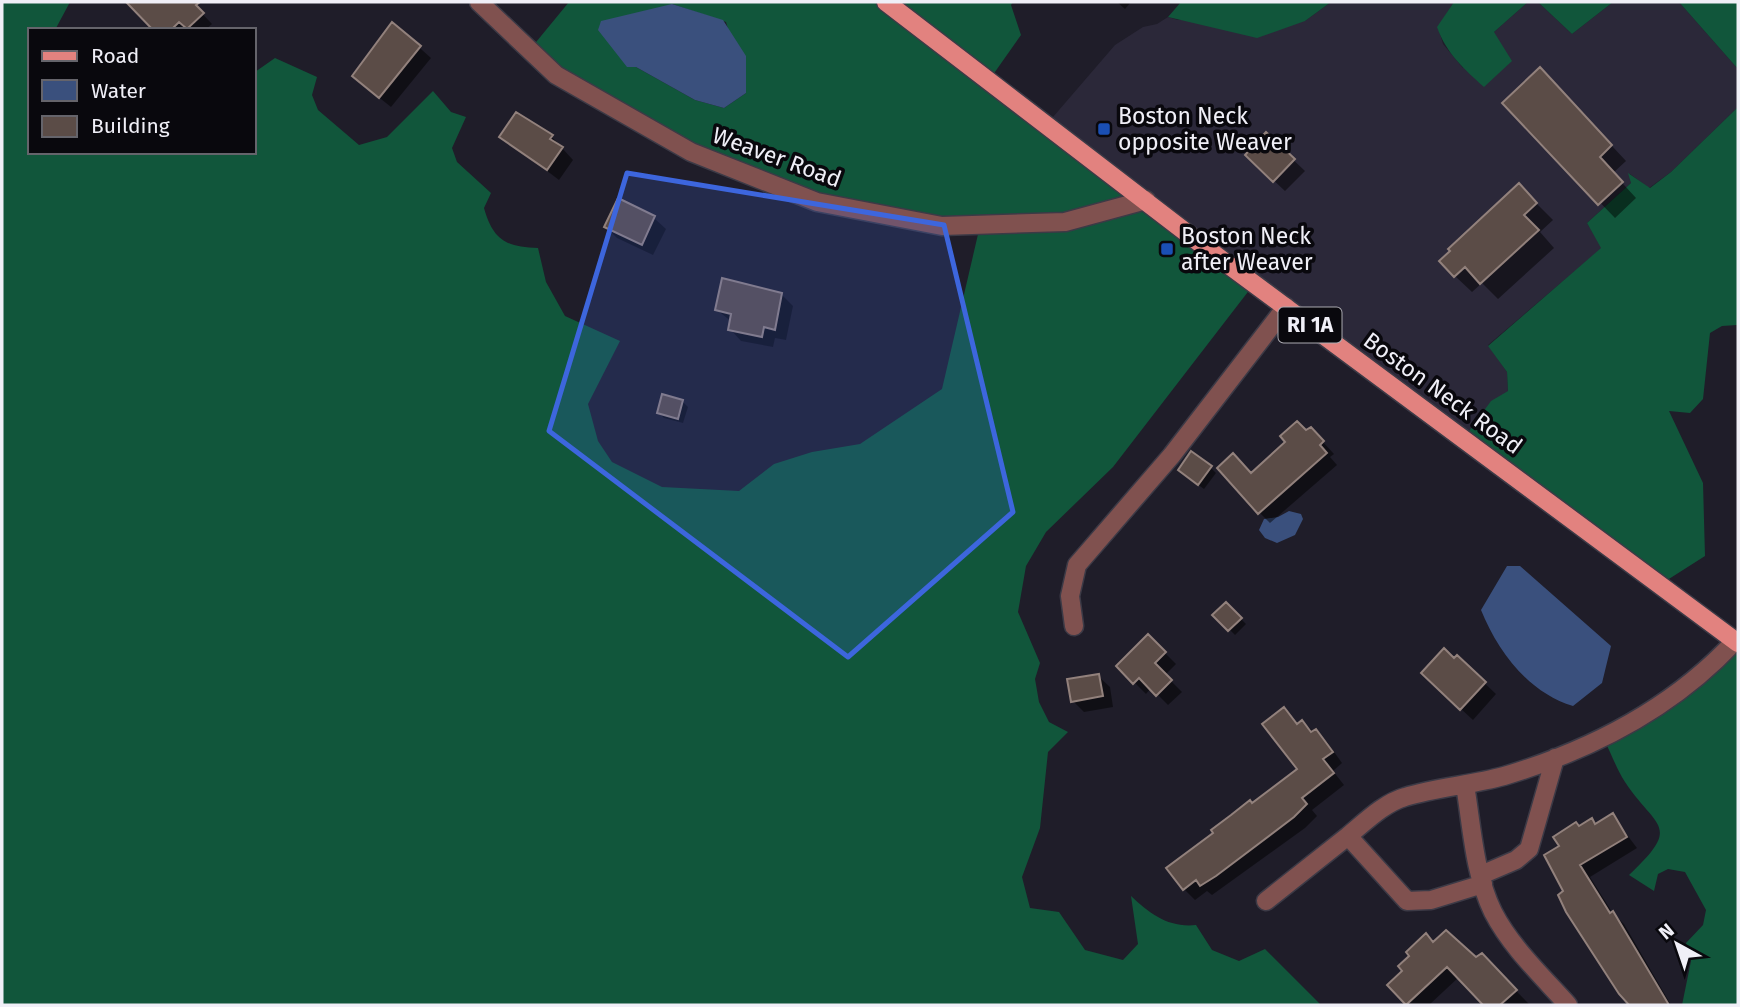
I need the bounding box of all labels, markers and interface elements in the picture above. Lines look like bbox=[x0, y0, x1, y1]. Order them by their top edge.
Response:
legend bbox=[28, 28, 256, 154]
text: Road bbox=[91, 43, 139, 69]
text: Water bbox=[91, 78, 146, 104]
place label: Boston Neck opposite Weaver bbox=[1118, 102, 1292, 156]
text: Building bbox=[91, 113, 170, 139]
street label: Weaver Road bbox=[709, 121, 845, 193]
marker: Boston Neck opposite Weaver bbox=[1096, 121, 1112, 137]
place label: Boston Neck after Weaver bbox=[1181, 222, 1313, 276]
marker: Boston Neck after Weaver bbox=[1159, 241, 1175, 257]
road number: RI 1A bbox=[1278, 308, 1342, 342]
street label: Boston Neck Road bbox=[1358, 326, 1528, 460]
north arrow bbox=[1642, 909, 1712, 979]
text: N bbox=[1654, 918, 1679, 944]

